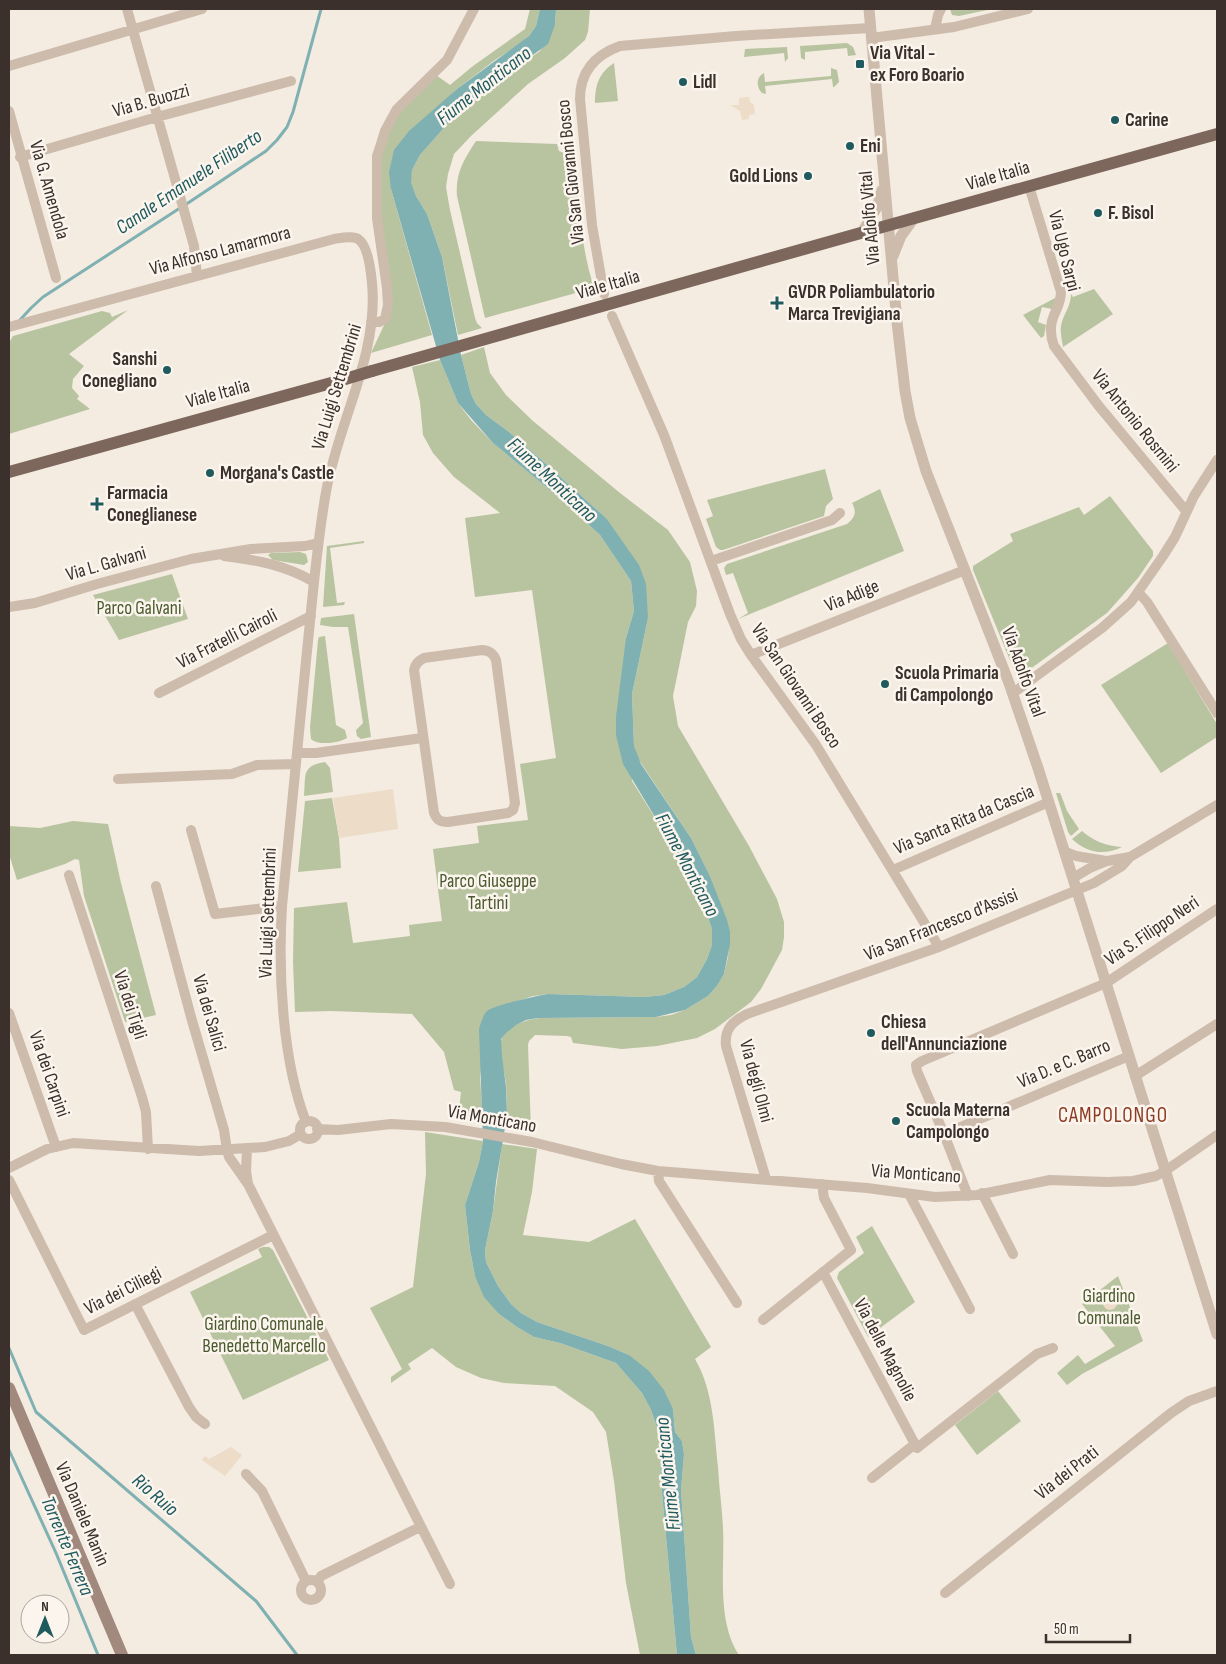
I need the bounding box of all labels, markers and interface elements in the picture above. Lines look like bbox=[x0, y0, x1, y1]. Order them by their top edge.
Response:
water label: Fiume Monticano bbox=[432, 42, 536, 130]
place label: Via Vital - ex Foro Boario bbox=[870, 42, 965, 87]
marker: Via Vital - ex Foro Boario bbox=[854, 58, 866, 70]
place label: Lidl bbox=[693, 71, 716, 94]
marker: Lidl bbox=[677, 76, 689, 88]
street label: Via B. Buozzi bbox=[110, 79, 192, 123]
street label: Via San Giovanni Bosco bbox=[552, 98, 590, 246]
place label: Carine bbox=[1125, 109, 1169, 132]
marker: Carine bbox=[1109, 114, 1121, 126]
water label: Canale Emanuele Filiberto bbox=[111, 124, 267, 240]
place label: Eni bbox=[860, 135, 881, 158]
street label: Via G. Amendola bbox=[24, 138, 74, 242]
marker: Eni bbox=[844, 140, 856, 152]
street label: Viale Italia bbox=[963, 156, 1033, 196]
place label: Gold Lions bbox=[729, 165, 798, 188]
marker: Gold Lions bbox=[802, 170, 814, 182]
street label: Via Adolfo Vital bbox=[854, 170, 886, 266]
place label: F. Bisol bbox=[1108, 202, 1154, 225]
marker: F. Bisol bbox=[1092, 207, 1104, 219]
street label: Via Ugo Sarpi bbox=[1043, 208, 1085, 294]
street label: Via Alfonso Lamarmora bbox=[147, 221, 293, 281]
street label: Viale Italia bbox=[573, 265, 643, 305]
place label: GVDR Poliambulatorio Marca Trevigiana bbox=[788, 281, 935, 326]
marker: GVDR Poliambulatorio Marca Trevigiana bbox=[770, 296, 784, 310]
street label: Via Luigi Settembrini bbox=[307, 321, 367, 453]
place label: Sanshi Conegliano bbox=[82, 348, 157, 393]
marker: Sanshi Conegliano bbox=[161, 364, 173, 376]
street label: Via Antonio Rosmini bbox=[1086, 365, 1184, 477]
street label: Viale Italia bbox=[184, 374, 252, 414]
water label: Fiume Monticano bbox=[502, 433, 602, 527]
place label: Morgana's Castle bbox=[220, 462, 334, 485]
marker: Morgana's Castle bbox=[204, 467, 216, 479]
place label: Farmacia Coneglianese bbox=[107, 482, 197, 527]
marker: Farmacia Coneglianese bbox=[91, 498, 103, 510]
street label: Via L. Galvani bbox=[63, 542, 149, 586]
street label: Via Adige bbox=[821, 575, 883, 617]
park label: Parco Galvani bbox=[97, 597, 181, 620]
street label: Via Fratelli Cairoli bbox=[173, 604, 281, 674]
street label: Via San Giovanni Bosco bbox=[746, 619, 846, 753]
street label: Via Adolfo Vital bbox=[996, 624, 1050, 720]
place label: Scuola Primaria di Campolongo bbox=[895, 662, 999, 707]
marker: Scuola Primaria di Campolongo bbox=[879, 678, 891, 690]
street label: Via Santa Rita da Cascia bbox=[890, 780, 1038, 860]
water label: Fiume Monticano bbox=[650, 809, 724, 921]
street label: Via Luigi Settembrini bbox=[254, 847, 282, 979]
park label: Parco Giuseppe Tartini bbox=[439, 870, 537, 915]
street label: Via San Francesco d'Assisi bbox=[861, 884, 1021, 966]
street label: Via S. Filippo Neri bbox=[1101, 891, 1203, 971]
street label: Via dei Tigli bbox=[108, 968, 152, 1042]
street label: Via dei Salici bbox=[187, 972, 231, 1054]
place label: Chiesa dell'Annunciazione bbox=[881, 1011, 1007, 1056]
marker: Chiesa dell'Annunciazione bbox=[865, 1027, 877, 1039]
street label: Via dei Carpini bbox=[24, 1028, 74, 1120]
street label: Via D. e C. Barro bbox=[1014, 1034, 1114, 1094]
street label: Via degli Olmi bbox=[734, 1037, 778, 1125]
place label: Scuola Materna Campolongo bbox=[906, 1099, 1010, 1144]
street label: Via Monticano bbox=[446, 1100, 538, 1138]
district label: CAMPOLONGO bbox=[1058, 1103, 1168, 1128]
marker: Scuola Materna Campolongo bbox=[890, 1115, 902, 1127]
street label: Via Monticano bbox=[870, 1159, 962, 1189]
street label: Via dei Ciliegi bbox=[81, 1262, 165, 1320]
park label: Giardino Comunale bbox=[1077, 1285, 1141, 1330]
street label: Via delle Magnolie bbox=[848, 1295, 922, 1405]
park label: Giardino Comunale Benedetto Marcello bbox=[202, 1313, 326, 1358]
water label: Fiume Monticano bbox=[650, 1416, 686, 1532]
street label: Via dei Prati bbox=[1031, 1441, 1103, 1505]
street label: Via Daniele Manin bbox=[50, 1458, 114, 1570]
water label: Rio Ruio bbox=[127, 1469, 183, 1521]
water label: Torrente Ferrera bbox=[35, 1493, 99, 1599]
north arrow bbox=[20, 1594, 70, 1644]
text: N bbox=[41, 1598, 49, 1615]
scale bar bbox=[1046, 1612, 1130, 1644]
text: 50 m bbox=[1054, 1620, 1079, 1639]

